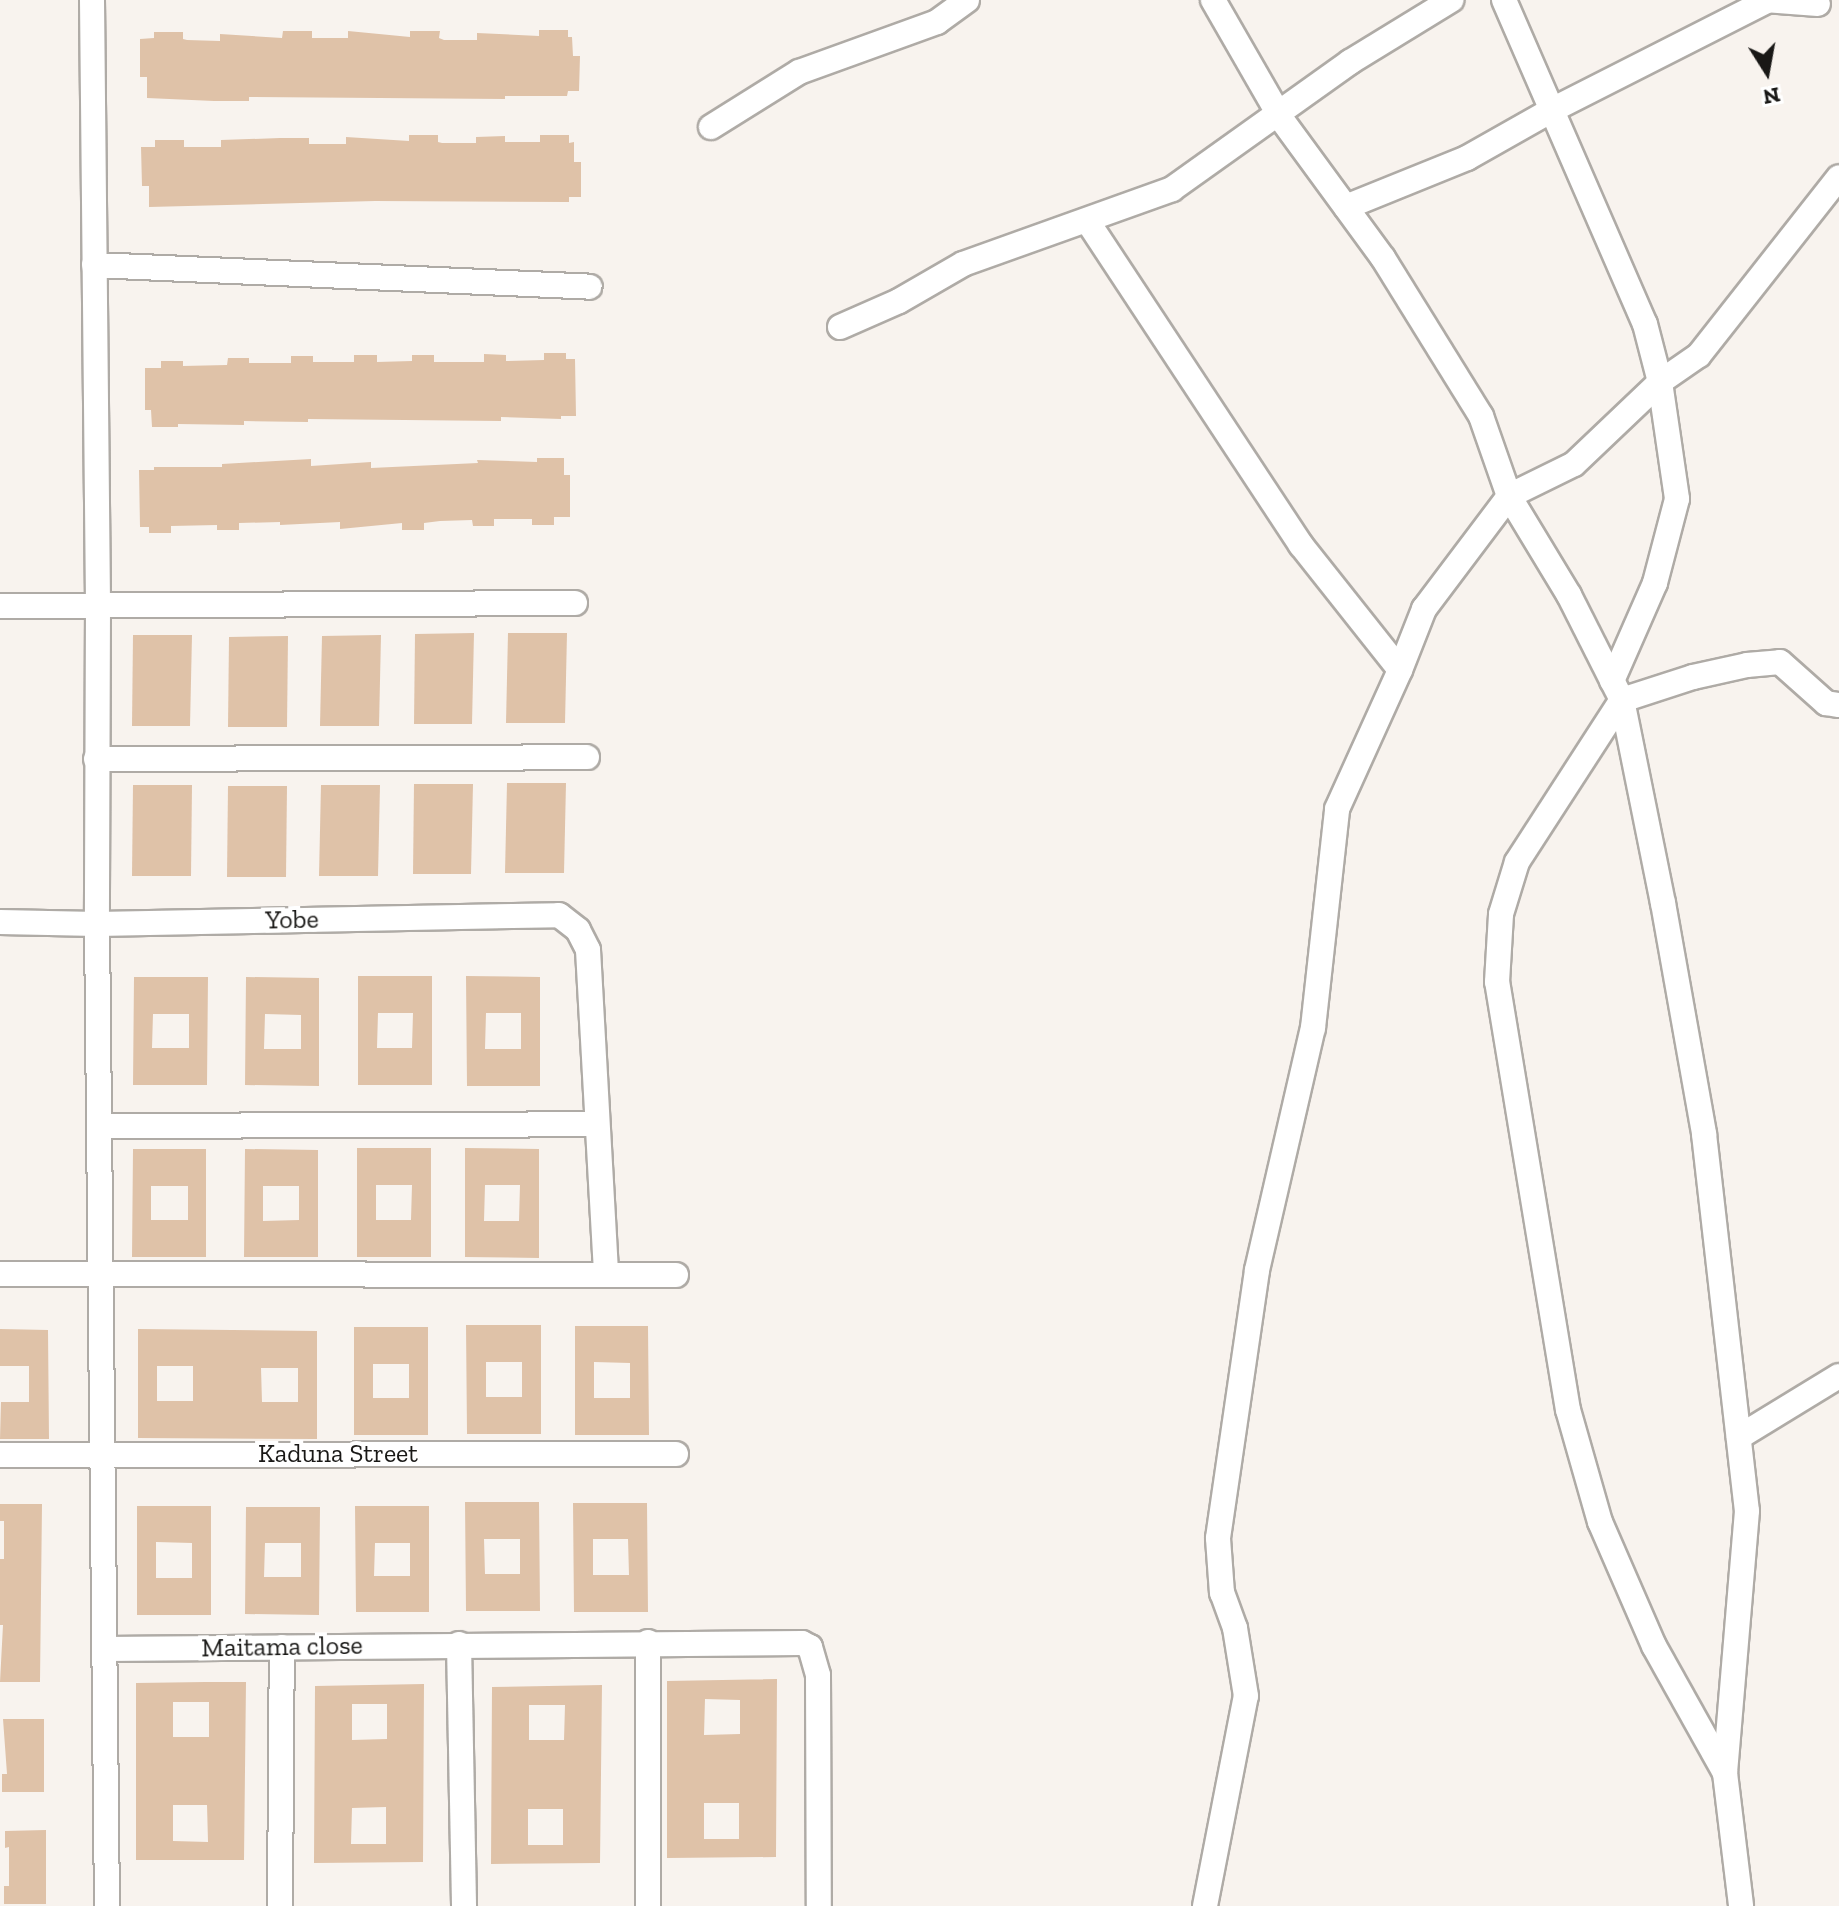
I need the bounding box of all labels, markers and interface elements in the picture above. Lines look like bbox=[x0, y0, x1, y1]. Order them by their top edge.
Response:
north arrow bbox=[1727, 32, 1807, 112]
text: N bbox=[1761, 81, 1782, 111]
street label: Yobe bbox=[265, 904, 319, 936]
street label: Kaduna Street bbox=[258, 1438, 418, 1470]
street label: Maitama close bbox=[201, 1630, 363, 1664]

